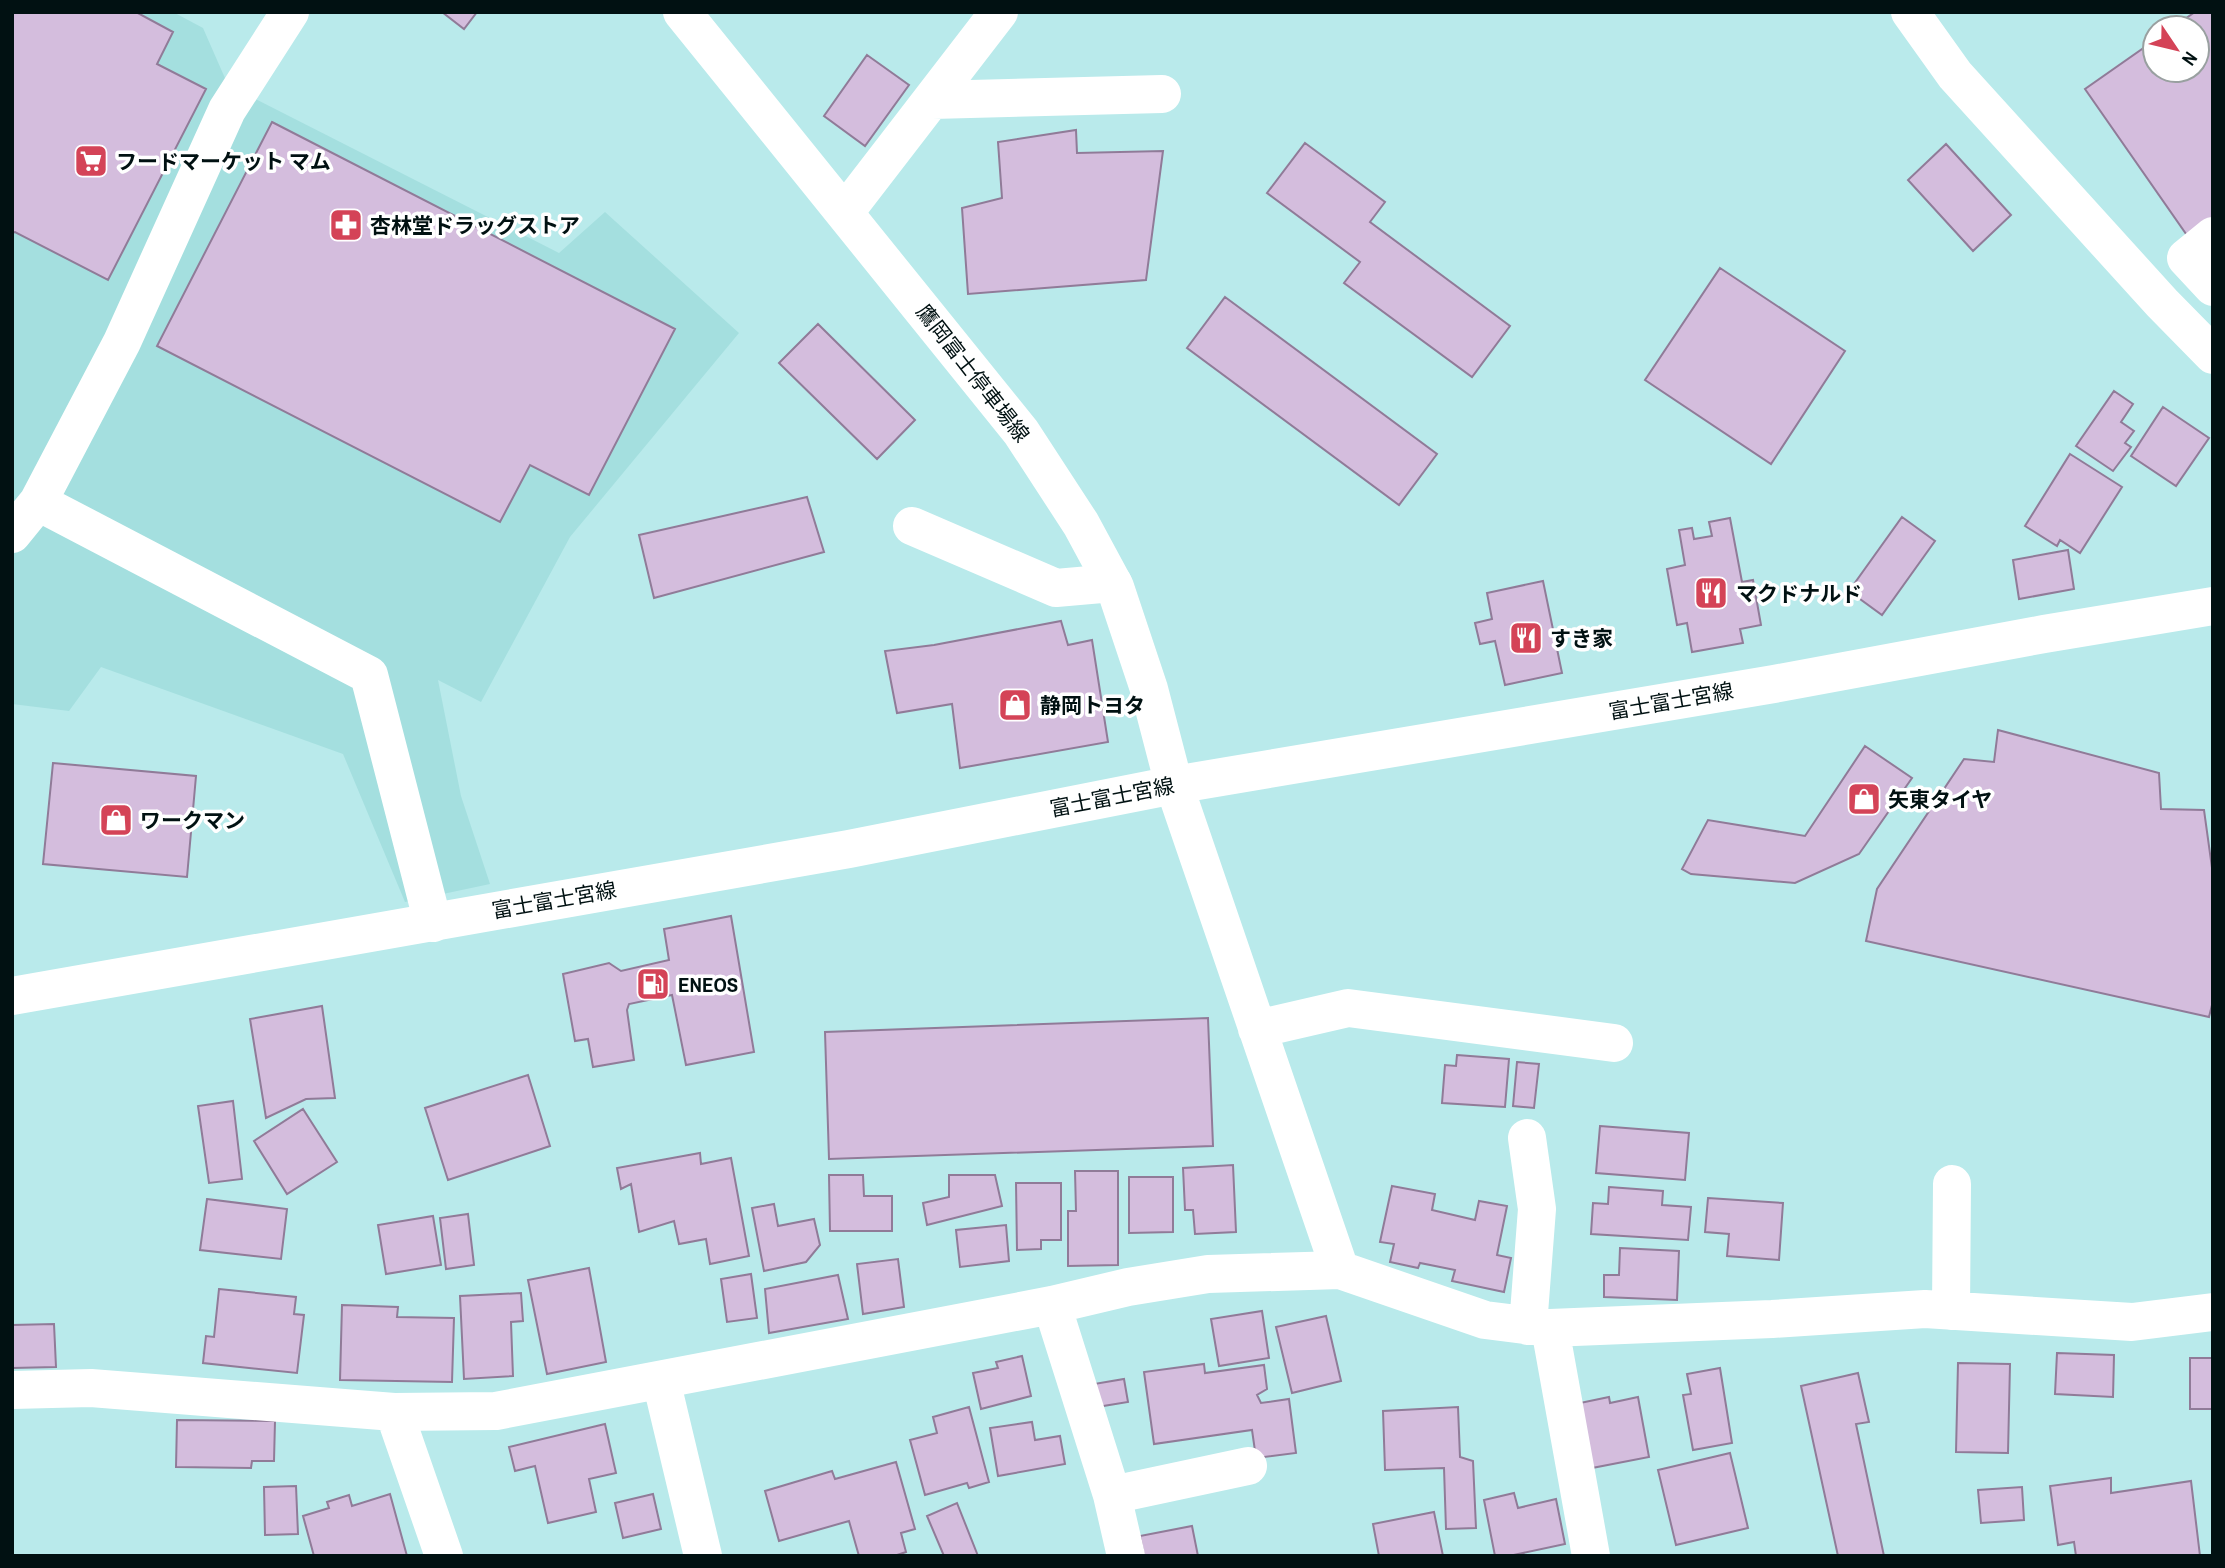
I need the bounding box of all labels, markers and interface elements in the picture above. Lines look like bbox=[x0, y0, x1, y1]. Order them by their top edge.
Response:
north arrow bbox=[2141, 14, 2211, 84]
text: N bbox=[2176, 47, 2204, 71]
supermarket icon: フードマーケット マム bbox=[72, 142, 110, 180]
place label: フードマーケット マム bbox=[116, 147, 331, 176]
pharmacy icon: 杏林堂ドラッグストア bbox=[327, 206, 365, 244]
place label: 杏林堂ドラッグストア bbox=[370, 211, 580, 240]
street label: 鷹岡富士停車場線 bbox=[910, 298, 1036, 448]
restaurant icon: マクドナルド bbox=[1692, 574, 1730, 612]
place label: マクドナルド bbox=[1736, 579, 1862, 608]
restaurant icon: すき家 bbox=[1507, 619, 1545, 657]
place label: すき家 bbox=[1550, 624, 1613, 653]
street label: 富士富士宮線 bbox=[1606, 676, 1736, 726]
shop icon: 静岡トヨタ bbox=[996, 686, 1034, 724]
place label: 静岡トヨタ bbox=[1040, 691, 1145, 720]
street label: 富士富士宮線 bbox=[1047, 771, 1177, 823]
shop icon: 矢東タイヤ bbox=[1845, 780, 1883, 818]
place label: 矢東タイヤ bbox=[1888, 785, 1992, 814]
shop icon: ワークマン bbox=[97, 801, 135, 839]
place label: ワークマン bbox=[140, 806, 245, 835]
street label: 富士富士宮線 bbox=[489, 875, 619, 925]
fuel station icon: ENEOS bbox=[634, 965, 672, 1003]
place label: ENEOS bbox=[678, 970, 738, 999]

